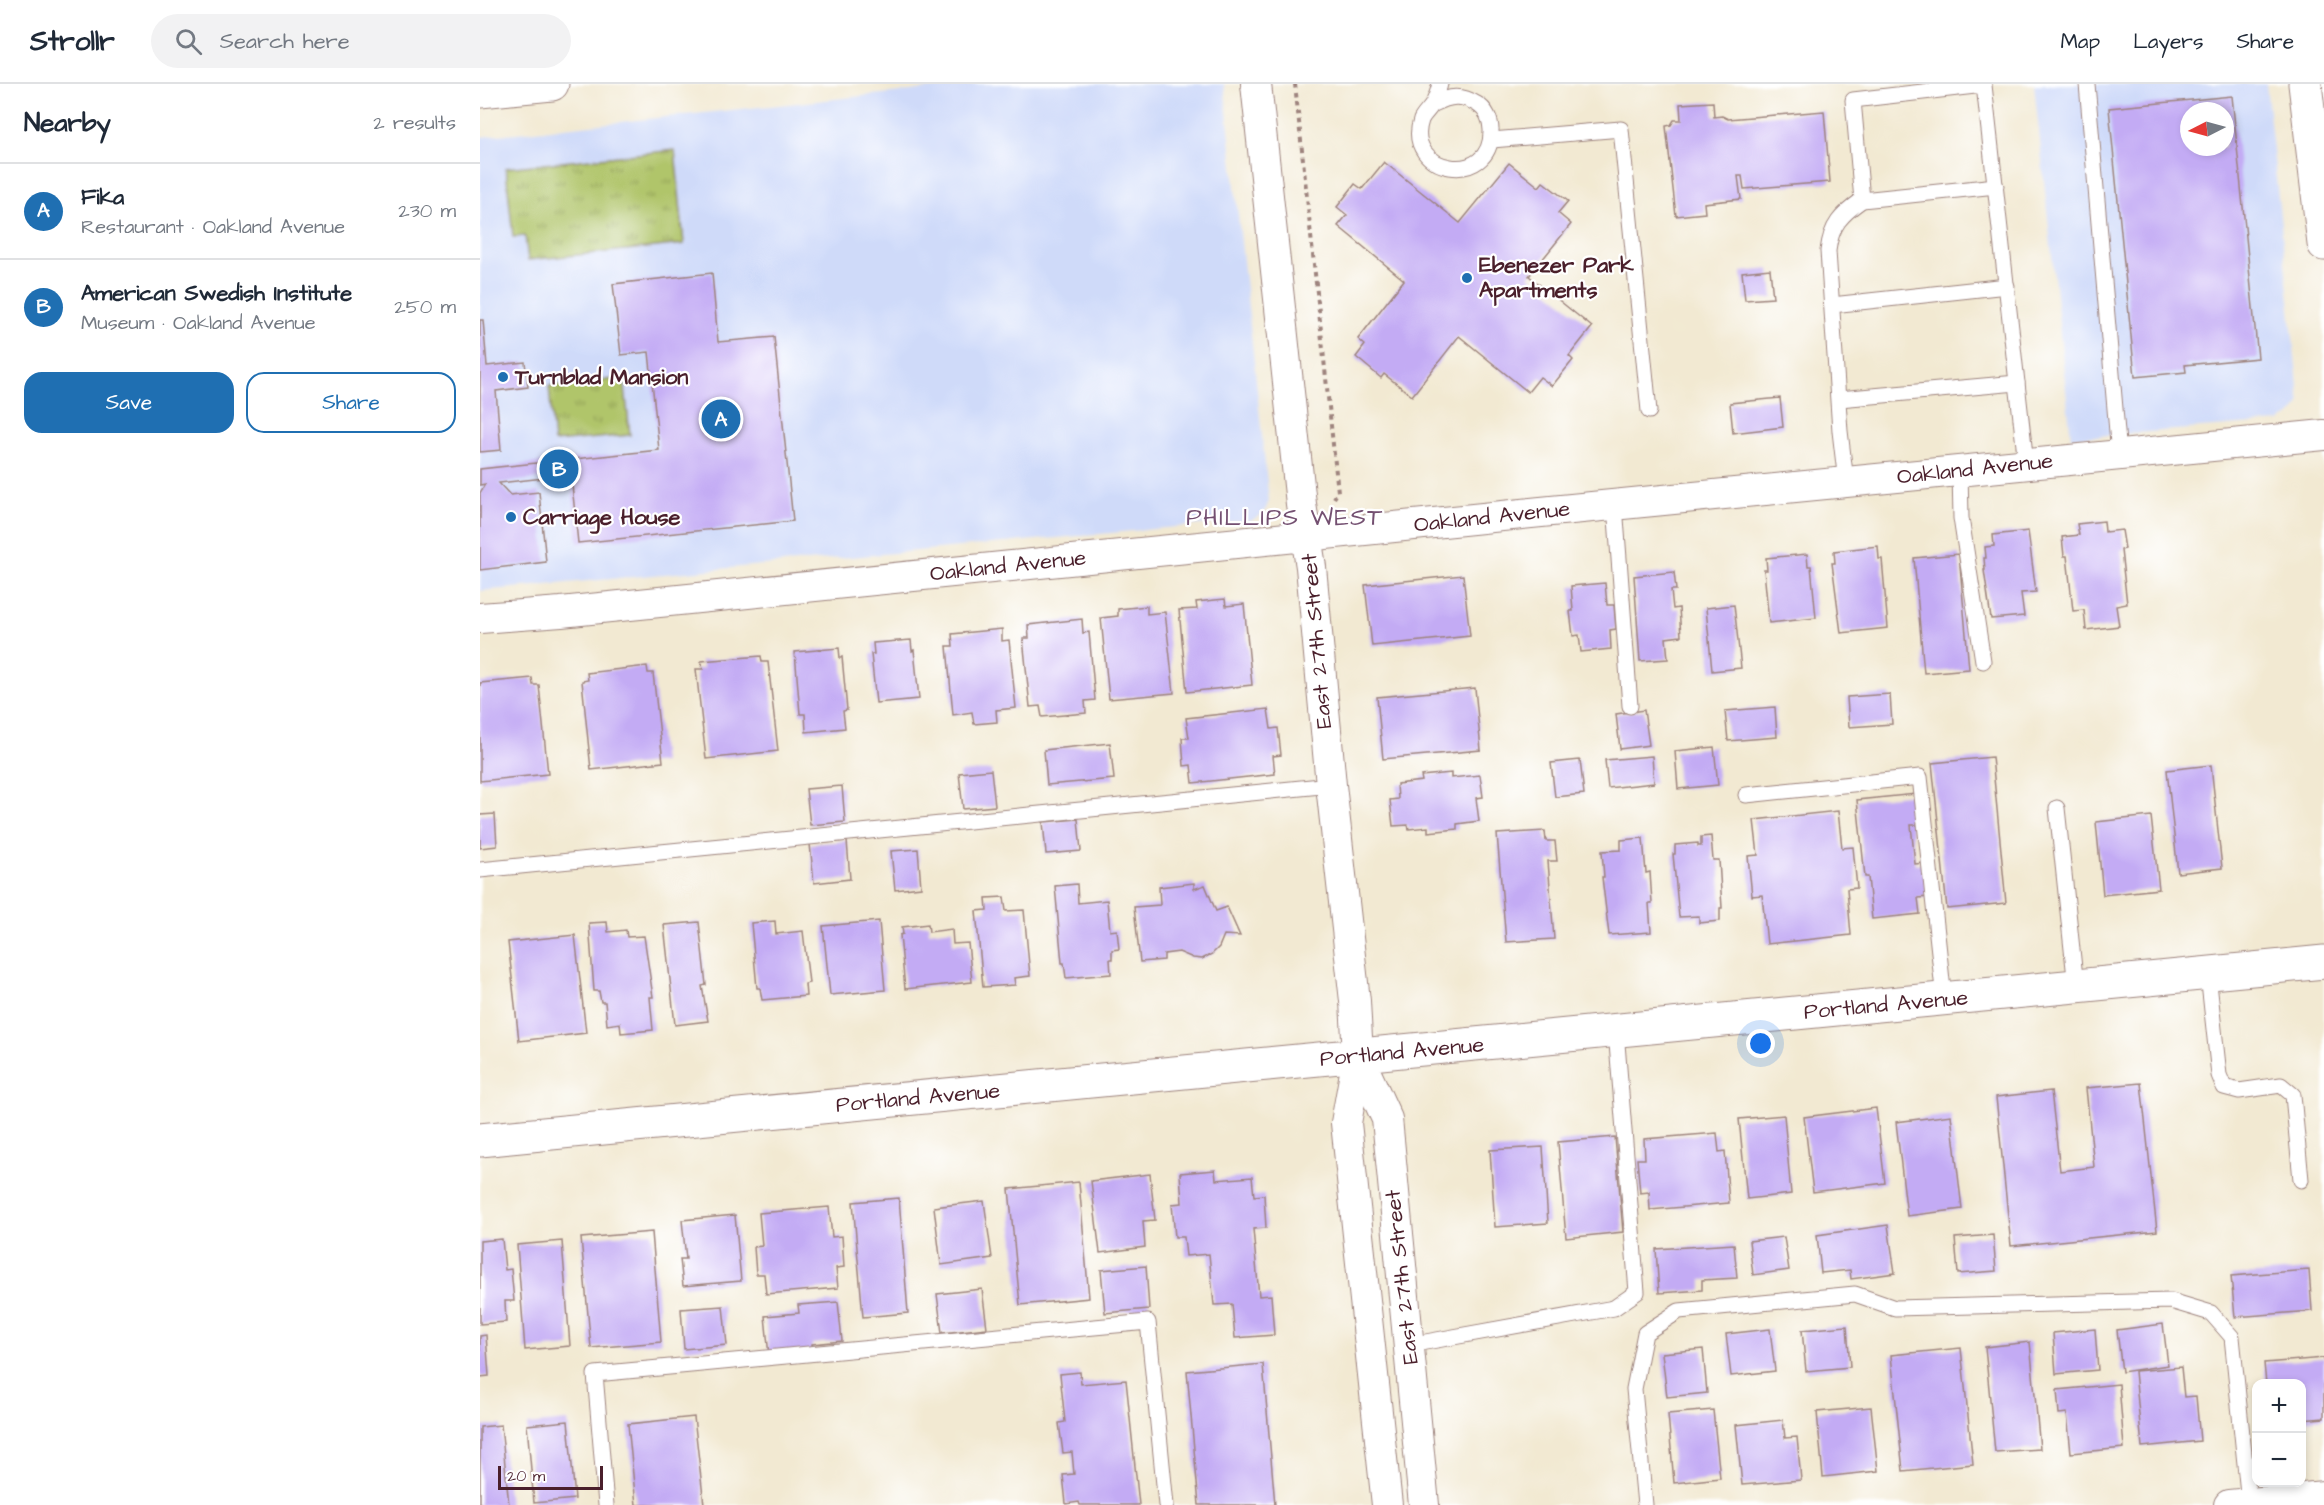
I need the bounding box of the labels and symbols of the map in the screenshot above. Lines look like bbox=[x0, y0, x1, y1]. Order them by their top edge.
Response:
north arrow bbox=[2180, 102, 2234, 156]
place label: Ebenezer Park Apartments bbox=[1479, 250, 1634, 306]
marker: Ebenezer Park Apartments bbox=[1460, 271, 1474, 285]
place label: Turnblad Mansion bbox=[514, 362, 688, 393]
marker: Turnblad Mansion bbox=[496, 370, 510, 384]
pin: A bbox=[702, 396, 740, 442]
street label: Oakland Avenue bbox=[1895, 445, 2055, 493]
pin: B bbox=[540, 446, 578, 492]
street label: Oakland Avenue bbox=[1412, 493, 1572, 541]
district label: PHILLIPS WEST bbox=[1186, 501, 1384, 535]
place label: Carriage House bbox=[523, 502, 681, 534]
marker: Carriage House bbox=[504, 510, 518, 524]
street label: Oakland Avenue bbox=[928, 542, 1088, 590]
street label: East 27th Street bbox=[1294, 552, 1340, 730]
street label: Portland Avenue bbox=[1803, 982, 1969, 1028]
street label: Portland Avenue bbox=[1319, 1029, 1485, 1075]
your location bbox=[1746, 1029, 1775, 1058]
street label: Portland Avenue bbox=[835, 1075, 1001, 1121]
street label: East 27th Street bbox=[1377, 1188, 1427, 1366]
scale bar bbox=[498, 1463, 603, 1490]

